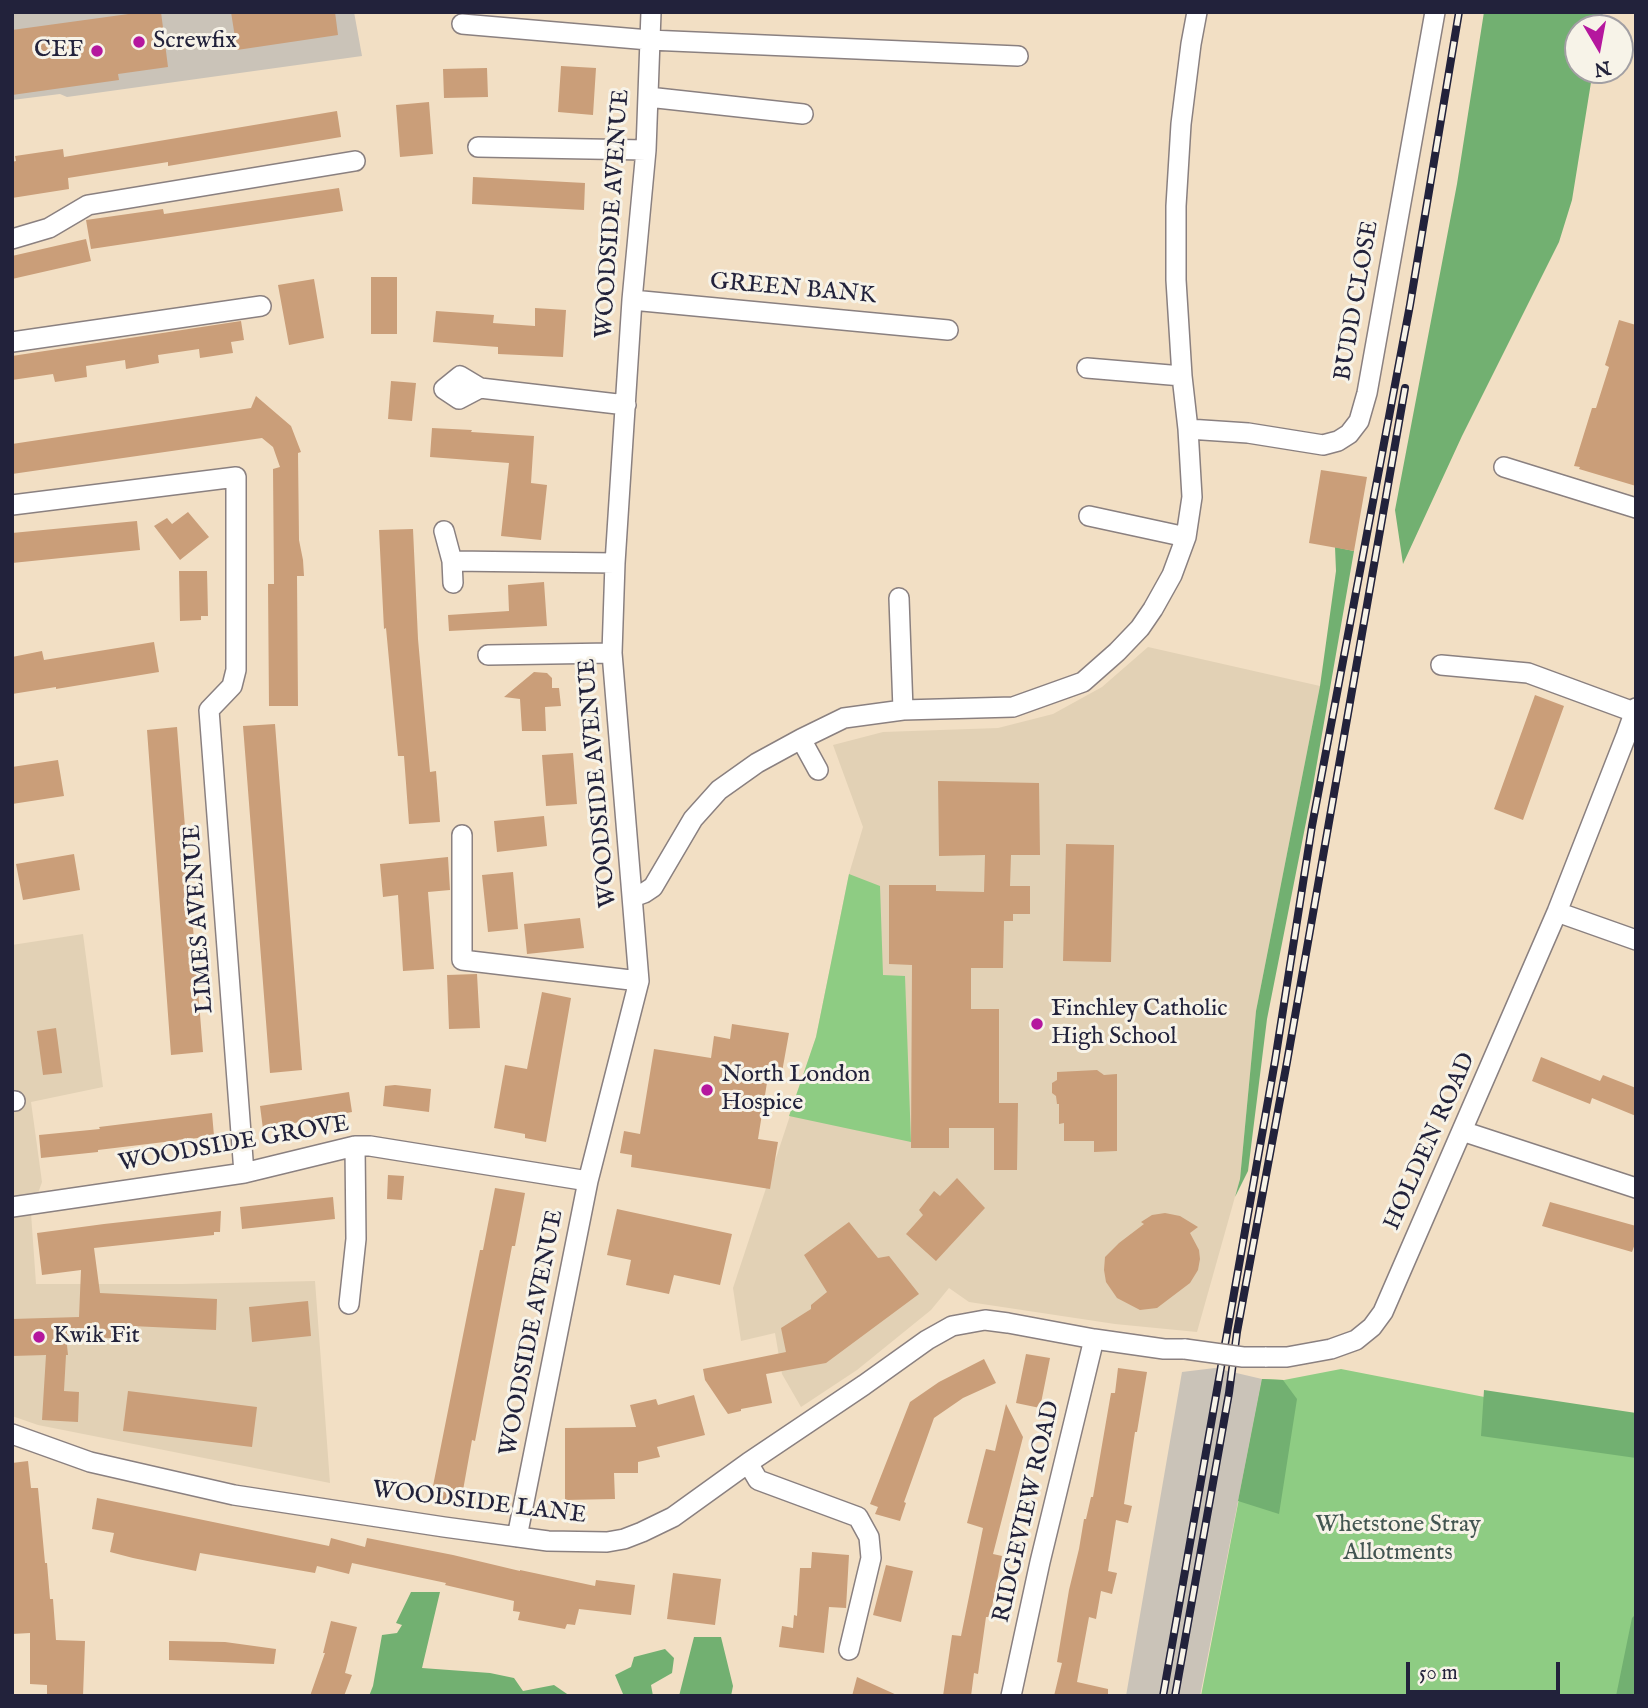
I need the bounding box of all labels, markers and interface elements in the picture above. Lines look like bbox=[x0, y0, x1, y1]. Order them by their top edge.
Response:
north arrow bbox=[1564, 14, 1634, 84]
place label: Screwfix bbox=[153, 28, 237, 56]
marker: Screwfix bbox=[131, 34, 147, 50]
place label: CEF bbox=[34, 37, 83, 65]
marker: CEF bbox=[89, 43, 105, 59]
text: N bbox=[1592, 54, 1612, 81]
street label: WOODSIDE AVENUE bbox=[591, 88, 637, 340]
street label: BUDD CLOSE bbox=[1330, 219, 1386, 383]
street label: GREEN BANK bbox=[709, 268, 877, 312]
street label: WOODSIDE AVENUE bbox=[574, 657, 624, 909]
street label: LIMES AVENUE bbox=[179, 824, 221, 1014]
place label: Finchley Catholic High School bbox=[1051, 996, 1228, 1052]
marker: Finchley Catholic High School bbox=[1029, 1016, 1045, 1032]
street label: HOLDEN ROAD bbox=[1379, 1049, 1483, 1235]
place label: North London Hospice bbox=[721, 1062, 870, 1118]
marker: North London Hospice bbox=[699, 1082, 715, 1098]
street label: WOODSIDE GROVE bbox=[116, 1111, 352, 1179]
street label: WOODSIDE AVENUE bbox=[495, 1207, 571, 1459]
place label: Kwik Fit bbox=[53, 1323, 140, 1351]
marker: Kwik Fit bbox=[31, 1329, 47, 1345]
street label: RIDGEVIEW ROAD bbox=[988, 1398, 1068, 1626]
street label: WOODSIDE LANE bbox=[370, 1477, 588, 1531]
park label: Whetstone Stray Allotments bbox=[1315, 1512, 1481, 1568]
scale bar bbox=[1410, 1648, 1564, 1692]
text: 50 m bbox=[1419, 1660, 1458, 1687]

